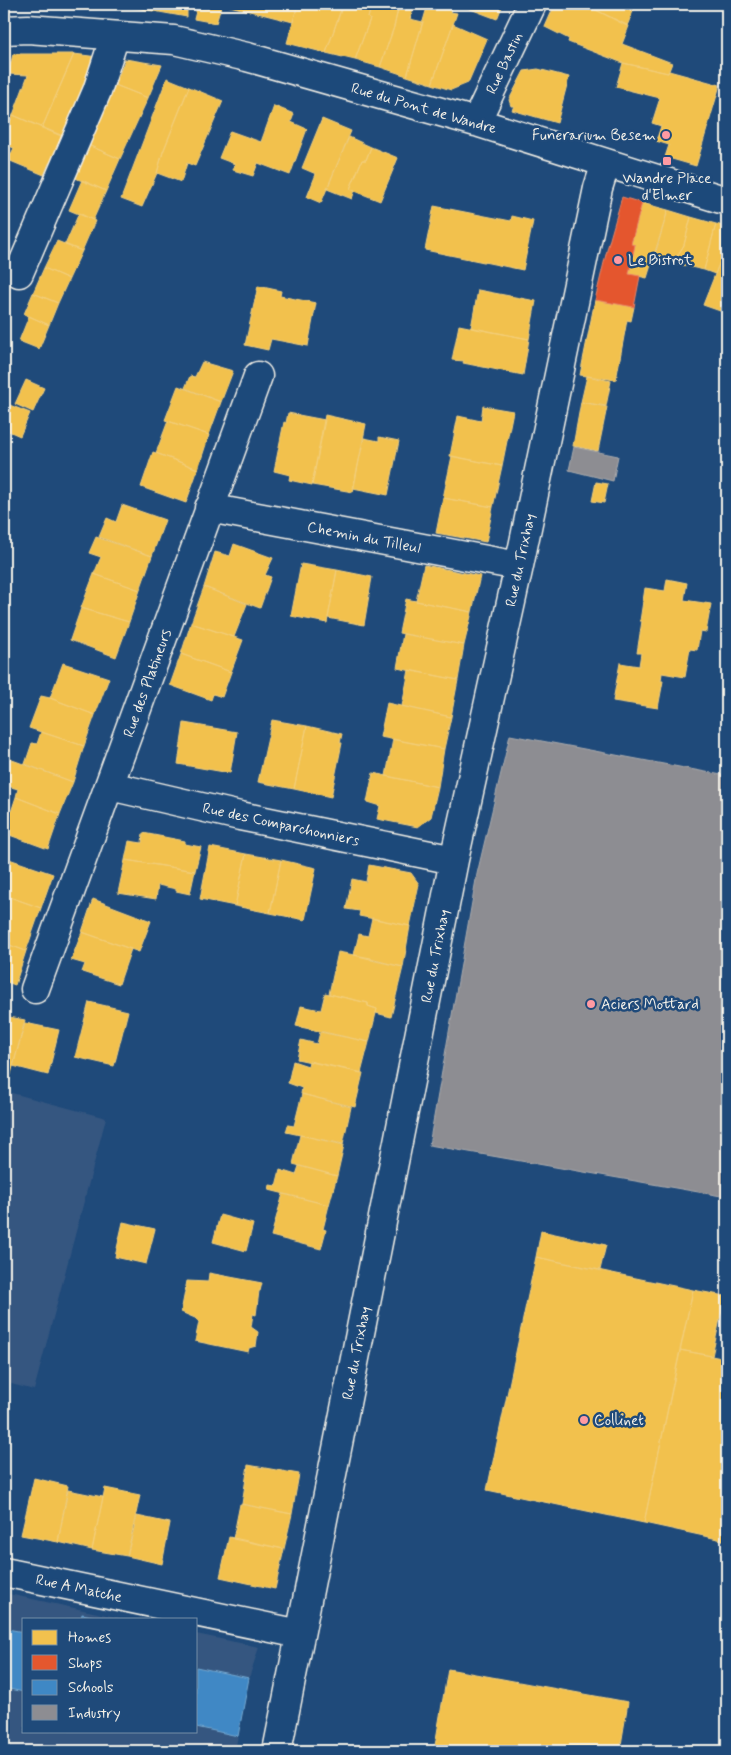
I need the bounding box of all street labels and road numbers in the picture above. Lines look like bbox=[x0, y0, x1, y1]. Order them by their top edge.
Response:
street label: Rue Bastin bbox=[482, 29, 528, 98]
street label: Rue du Pont de Wandre bbox=[349, 79, 499, 139]
street label: Rue du Trixhay bbox=[501, 512, 541, 609]
street label: Chemin du Tilleul bbox=[305, 517, 422, 559]
street label: Rue des Platineurs bbox=[119, 626, 177, 740]
street label: Rue des Comparchonniers bbox=[200, 799, 362, 851]
street label: Rue du Trixhay bbox=[417, 908, 455, 1005]
street label: Rue du Trixhay bbox=[338, 1305, 376, 1402]
street label: Rue A Matche bbox=[34, 1570, 124, 1608]

